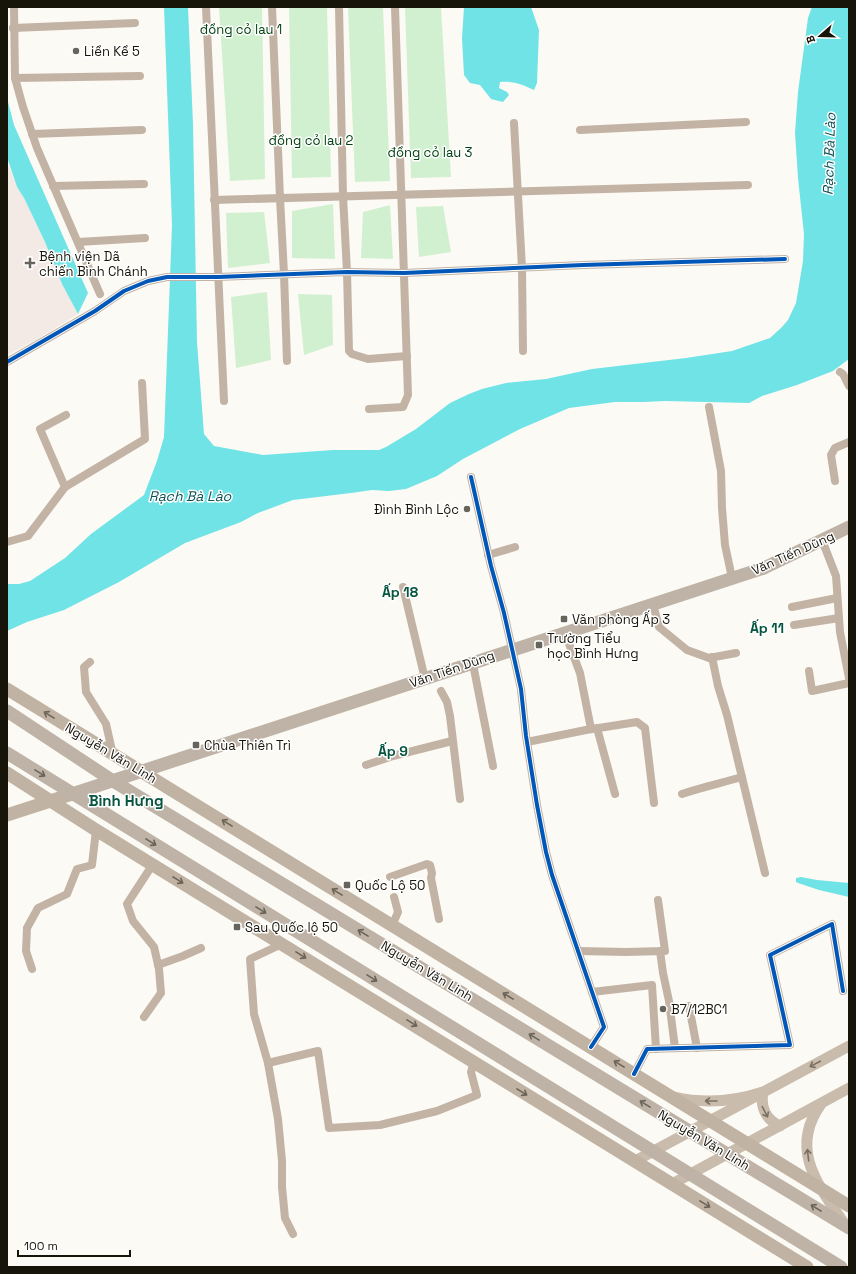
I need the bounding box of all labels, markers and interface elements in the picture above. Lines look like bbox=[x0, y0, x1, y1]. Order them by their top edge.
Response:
north arrow bbox=[800, 16, 840, 56]
park label: đồng cỏ lau 1 bbox=[200, 21, 282, 38]
text: B bbox=[803, 34, 818, 45]
place label: Liền Kề 5 bbox=[84, 43, 140, 60]
marker: Liền Kề 5 bbox=[71, 46, 81, 56]
water label: Rạch Bà Lào bbox=[819, 112, 839, 195]
park label: đồng cỏ lau 2 bbox=[269, 132, 354, 149]
park label: đồng cỏ lau 3 bbox=[388, 144, 473, 161]
place label: Bệnh viện Dã chiến Bình Chánh bbox=[39, 248, 148, 280]
marker: Bệnh viện Dã chiến Bình Chánh bbox=[24, 257, 36, 269]
water label: Rạch Bà Lào bbox=[149, 487, 231, 505]
place label: Đình Bình Lộc bbox=[374, 501, 459, 518]
marker: Đình Bình Lộc bbox=[462, 504, 472, 514]
street label: Văn Tiến Dũng bbox=[749, 527, 837, 579]
district label: Ấp 18 bbox=[382, 583, 419, 601]
place label: Văn phòng Ấp 3 bbox=[572, 610, 670, 628]
marker: Văn phòng Ấp 3 bbox=[559, 614, 569, 624]
district label: Ấp 11 bbox=[750, 619, 784, 637]
place label: Trường Tiểu học Bình Hưng bbox=[547, 630, 639, 662]
marker: Trường Tiểu học Bình Hưng bbox=[534, 640, 544, 650]
street label: Văn Tiến Dũng bbox=[407, 647, 497, 691]
one-way arrow bbox=[44, 711, 55, 719]
street label: Nguyễn Văn Linh bbox=[62, 719, 160, 787]
place label: Chùa Thiên Trì bbox=[204, 737, 291, 754]
marker: Chùa Thiên Trì bbox=[191, 740, 201, 750]
district label: Ấp 9 bbox=[378, 742, 408, 760]
one-way arrow bbox=[34, 770, 46, 778]
district label: Bình Hưng bbox=[88, 791, 164, 810]
one-way arrow bbox=[221, 819, 233, 827]
one-way arrow bbox=[145, 838, 156, 846]
one-way arrow bbox=[172, 876, 184, 884]
place label: Quốc Lộ 50 bbox=[355, 877, 425, 894]
marker: Quốc Lộ 50 bbox=[342, 880, 352, 890]
one-way arrow bbox=[332, 887, 343, 896]
one-way arrow bbox=[255, 906, 266, 914]
place label: Sau Quốc lộ 50 bbox=[245, 919, 338, 936]
marker: Sau Quốc lộ 50 bbox=[232, 922, 242, 932]
one-way arrow bbox=[357, 928, 369, 936]
street label: Nguyễn Văn Linh bbox=[378, 937, 476, 1005]
one-way arrow bbox=[295, 952, 307, 960]
one-way arrow bbox=[366, 975, 378, 983]
one-way arrow bbox=[502, 992, 514, 1000]
place label: B7/12BC1 bbox=[671, 1001, 727, 1018]
marker: B7/12BC1 bbox=[658, 1004, 668, 1014]
one-way arrow bbox=[406, 1020, 418, 1028]
one-way arrow bbox=[528, 1032, 540, 1040]
one-way arrow bbox=[613, 1060, 625, 1068]
one-way arrow bbox=[809, 1061, 821, 1069]
one-way arrow bbox=[516, 1088, 528, 1096]
one-way arrow bbox=[705, 1097, 718, 1105]
one-way arrow bbox=[640, 1100, 651, 1108]
street label: Nguyễn Văn Linh bbox=[655, 1106, 753, 1174]
one-way arrow bbox=[762, 1106, 770, 1118]
one-way arrow bbox=[804, 1149, 812, 1162]
one-way arrow bbox=[699, 1201, 711, 1209]
one-way arrow bbox=[811, 1204, 822, 1212]
scale bar bbox=[18, 1232, 130, 1258]
text: 100 m bbox=[24, 1238, 58, 1254]

